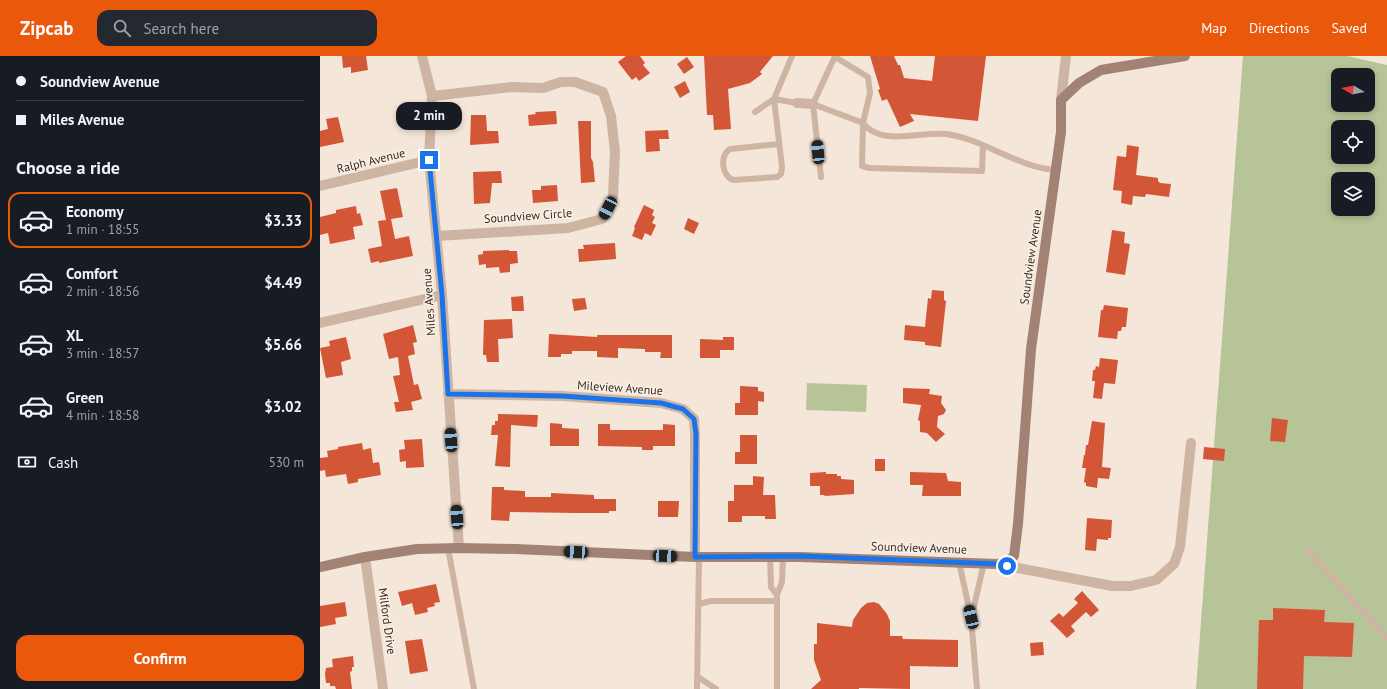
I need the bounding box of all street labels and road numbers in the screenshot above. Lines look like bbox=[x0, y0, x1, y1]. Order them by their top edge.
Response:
street label: Ralph Avenue bbox=[335, 145, 407, 176]
street label: Soundview Circle bbox=[483, 205, 572, 226]
street label: Soundview Avenue bbox=[1016, 208, 1045, 306]
street label: Miles Avenue bbox=[419, 268, 438, 336]
street label: Mileview Avenue bbox=[577, 377, 663, 398]
street label: Soundview Avenue bbox=[871, 538, 967, 557]
street label: Milford Drive bbox=[375, 587, 400, 655]

